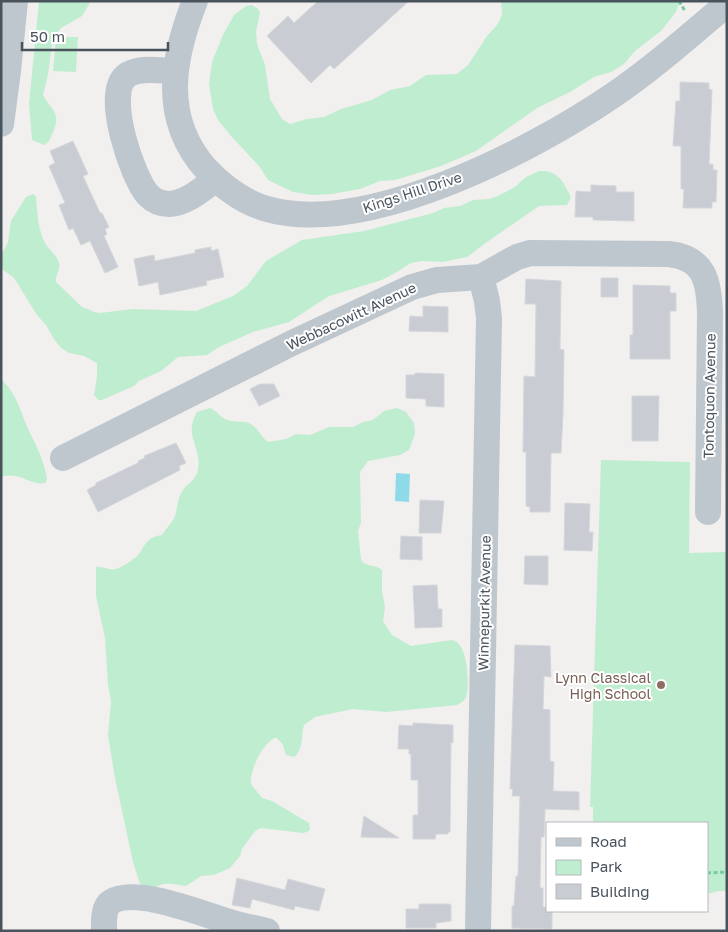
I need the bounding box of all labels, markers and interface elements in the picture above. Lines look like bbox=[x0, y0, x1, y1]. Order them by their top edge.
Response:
scale bar bbox=[22, 20, 169, 52]
text: 50 m bbox=[30, 27, 65, 45]
street label: Kings Hill Drive bbox=[360, 168, 464, 216]
street label: Webbacowitt Avenue bbox=[283, 278, 419, 354]
street label: Tontoquon Avenue bbox=[699, 333, 719, 459]
street label: Winnepurkit Avenue bbox=[474, 535, 494, 671]
place label: Lynn Classical High School bbox=[555, 669, 651, 702]
marker: Lynn Classical High School bbox=[655, 679, 667, 691]
legend bbox=[546, 822, 708, 912]
text: Road bbox=[590, 832, 627, 850]
text: Park bbox=[590, 857, 623, 875]
text: Building bbox=[590, 882, 650, 900]

